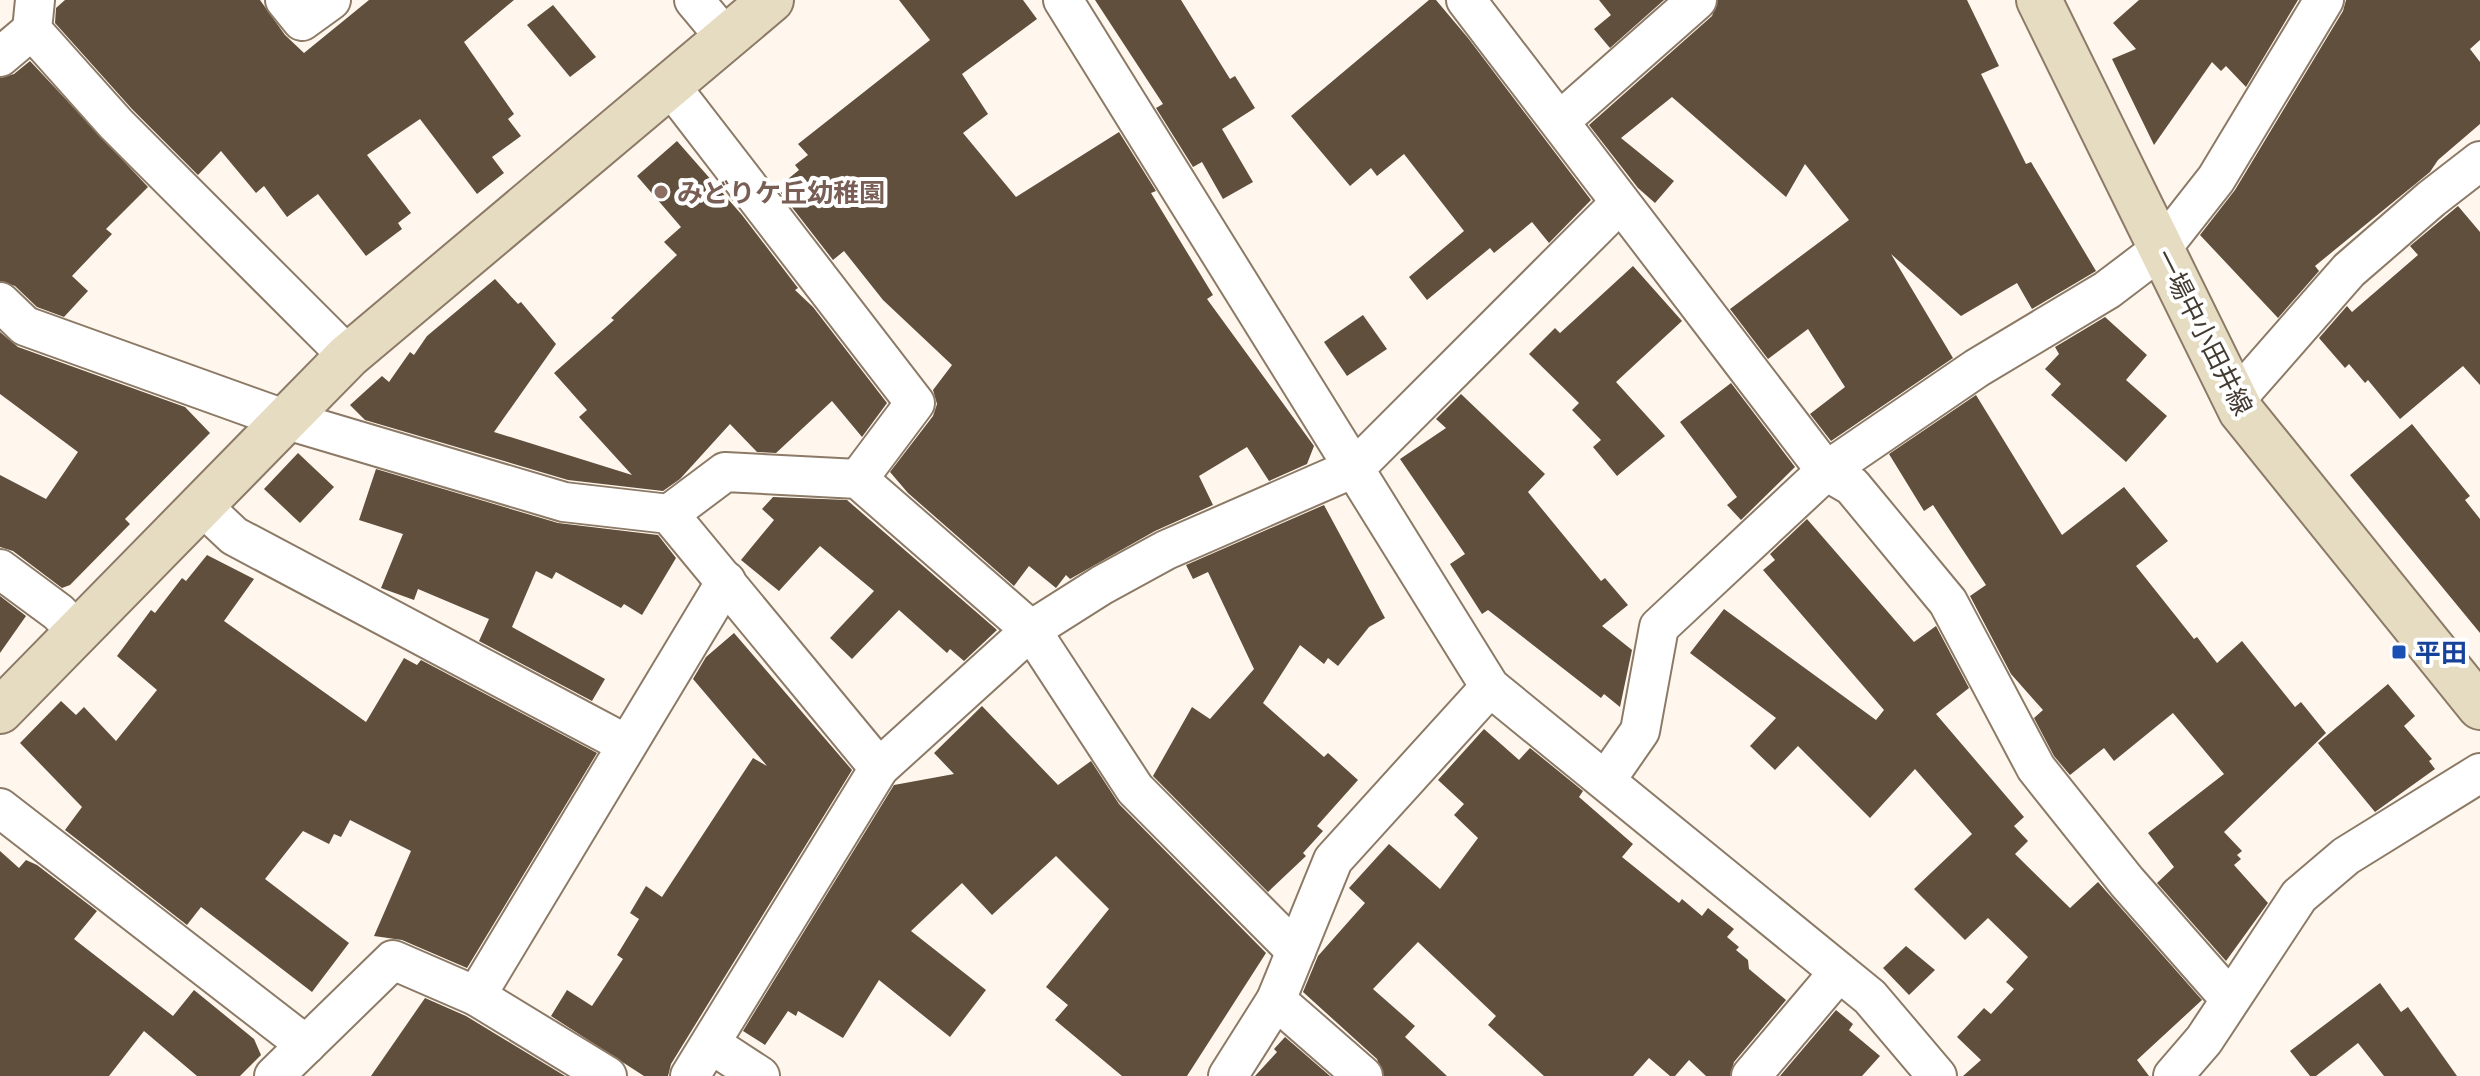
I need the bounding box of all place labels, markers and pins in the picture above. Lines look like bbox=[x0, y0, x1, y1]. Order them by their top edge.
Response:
place label: みどりケ丘幼稚園 bbox=[677, 178, 885, 207]
marker: みどりケ丘幼稚園 bbox=[652, 183, 670, 201]
place label: 平田 bbox=[2415, 638, 2467, 667]
marker: 平田 bbox=[2390, 643, 2408, 661]

